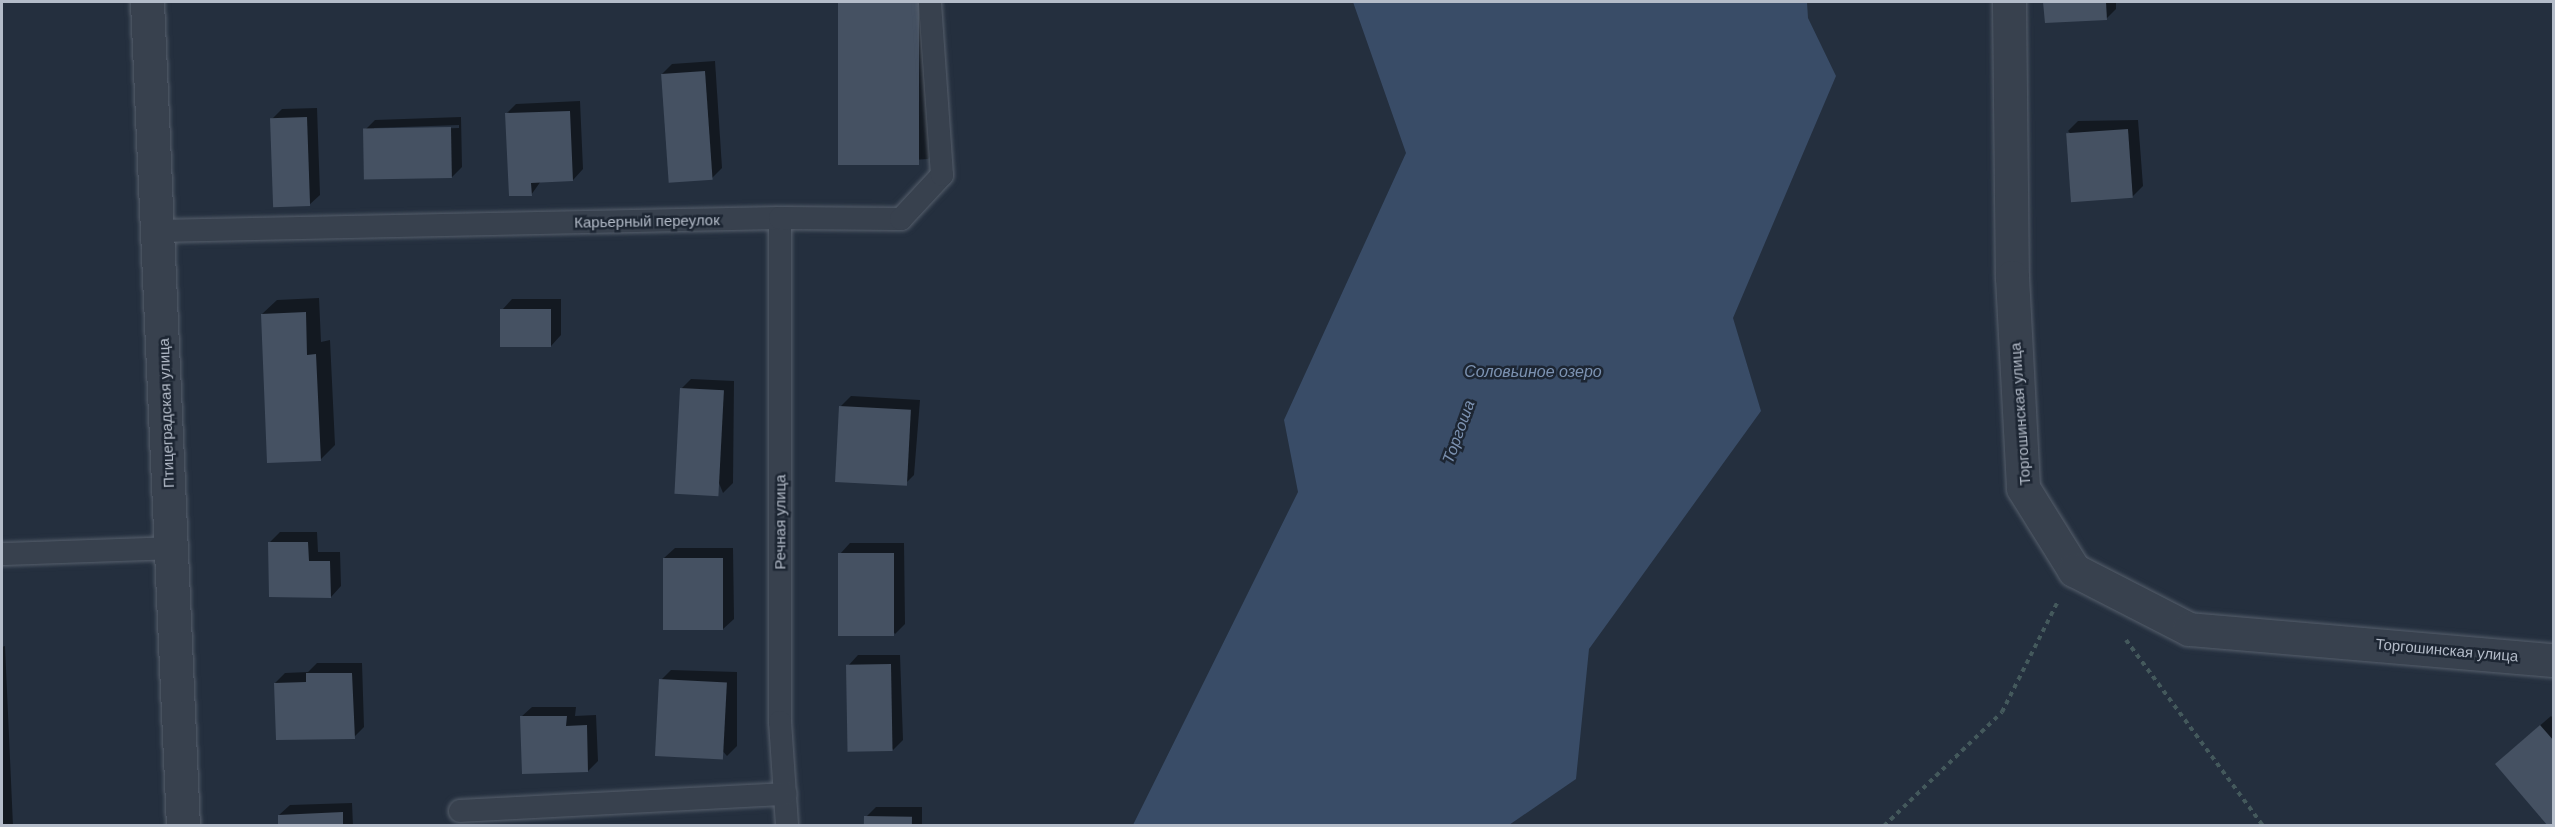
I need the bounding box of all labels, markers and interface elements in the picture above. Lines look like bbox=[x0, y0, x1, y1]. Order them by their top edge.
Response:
street label: Карьерный переулок bbox=[574, 211, 720, 231]
street label: Птицеградская улица bbox=[154, 338, 178, 488]
street label: Торгошинская улица bbox=[2006, 342, 2034, 486]
water label: Соловьиное озеро bbox=[1464, 362, 1602, 382]
water label: Торгоша bbox=[1439, 398, 1479, 466]
street label: Речная улица bbox=[771, 474, 789, 570]
street label: Торгошинская улица bbox=[2375, 635, 2519, 665]

